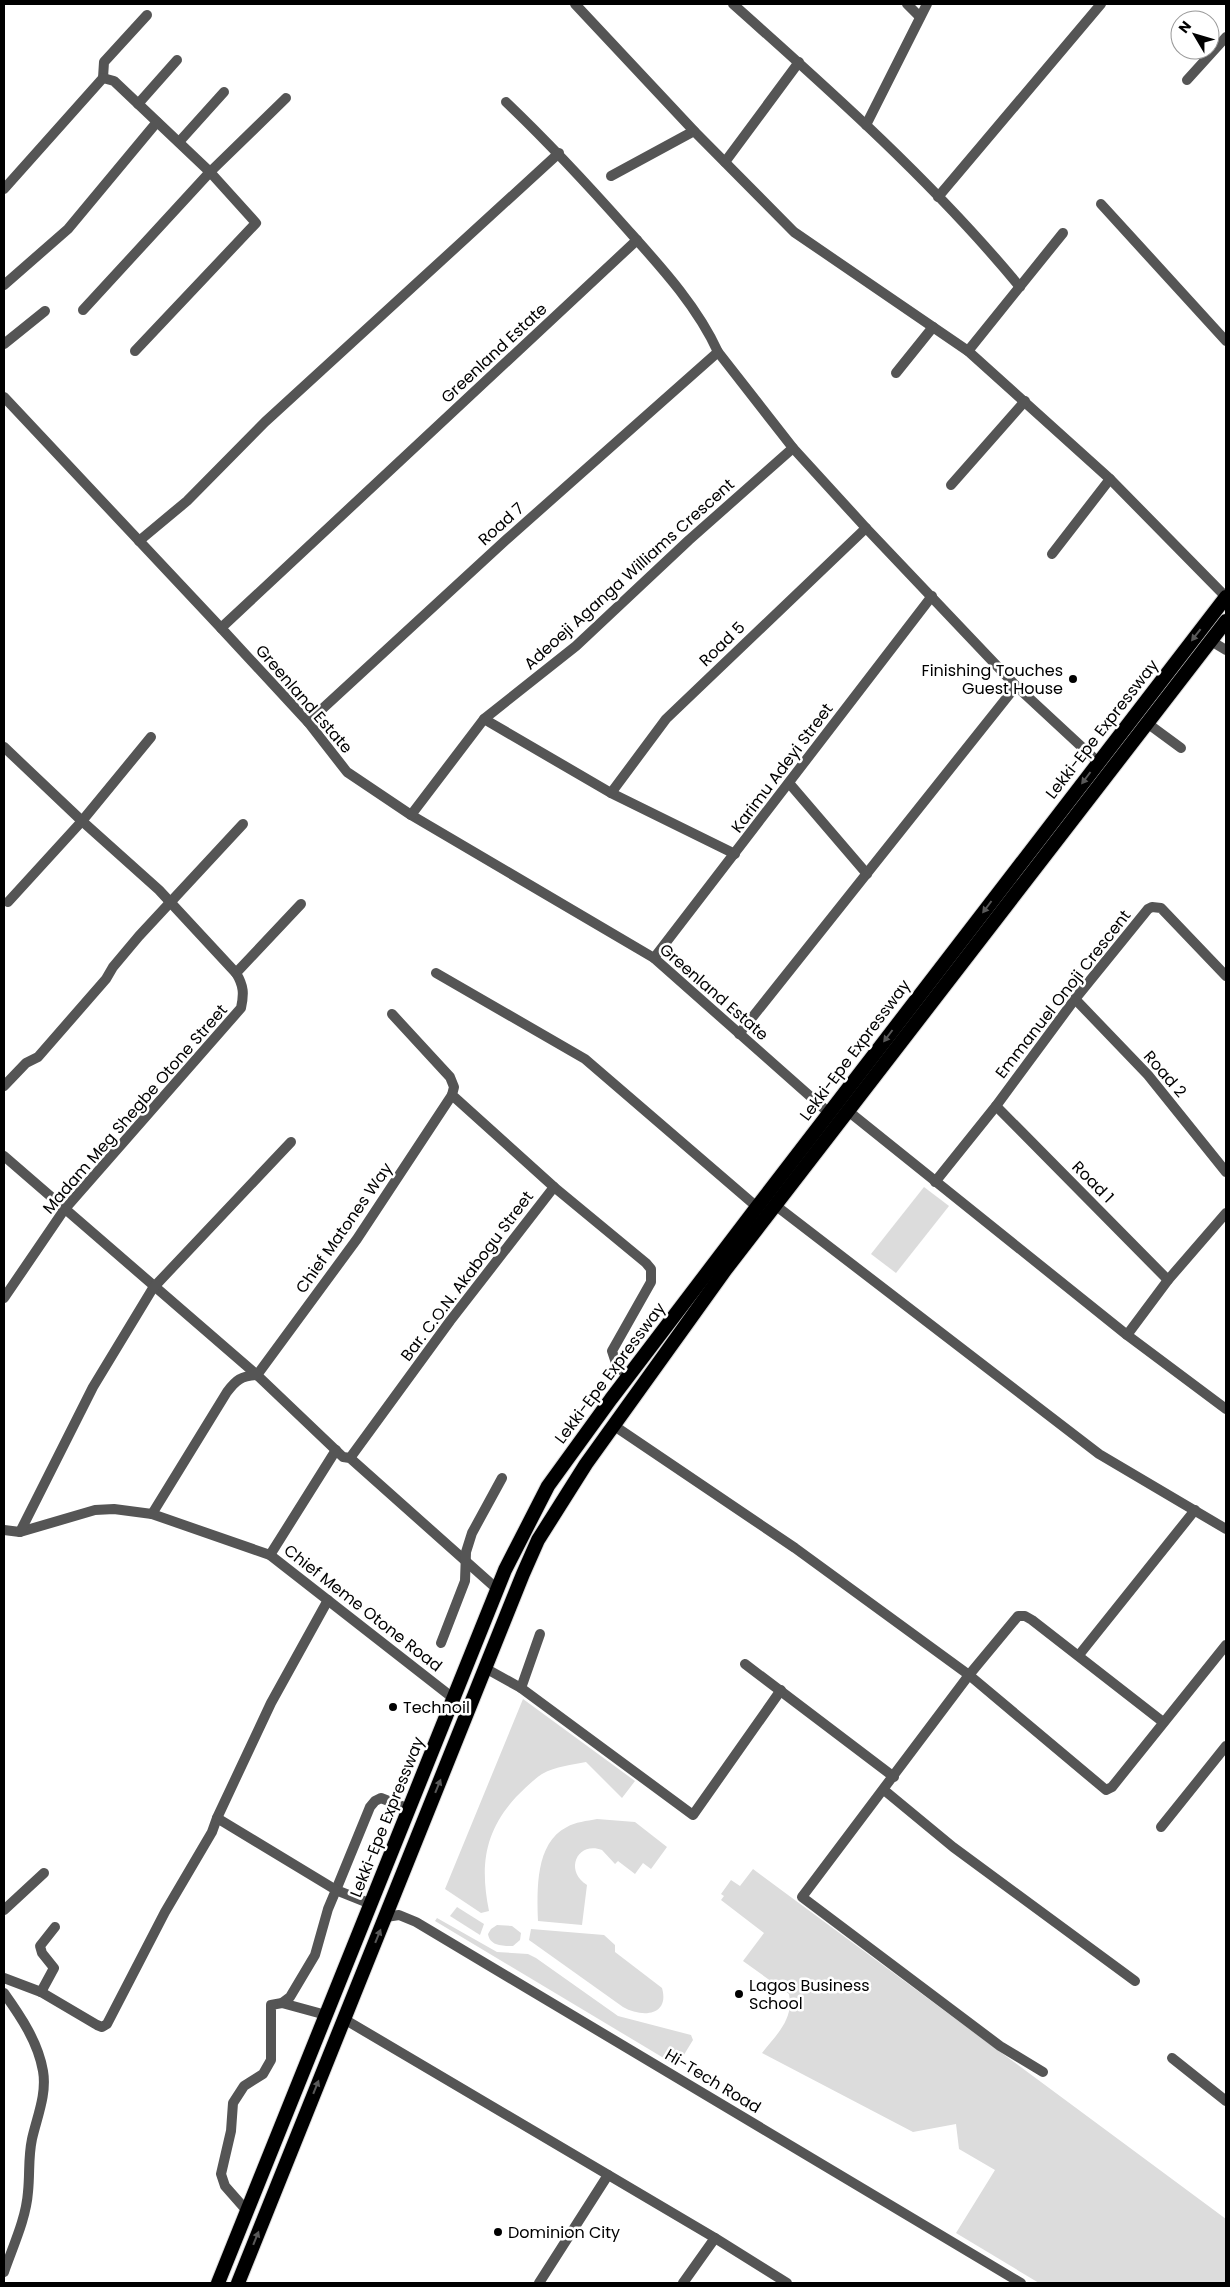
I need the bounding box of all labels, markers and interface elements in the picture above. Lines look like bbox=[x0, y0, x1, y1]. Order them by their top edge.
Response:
north arrow bbox=[1170, 10, 1220, 60]
text: N bbox=[1174, 17, 1196, 37]
street label: Greenland Estate bbox=[436, 298, 552, 408]
street label: Adeoeji Aganga Williams Crescent bbox=[519, 473, 739, 675]
street label: Road 7 bbox=[473, 497, 529, 551]
street label: Road 5 bbox=[694, 616, 750, 672]
one-way arrow bbox=[1191, 628, 1202, 641]
street label: Greenland Estate bbox=[250, 640, 358, 758]
street label: Lekki-Epe Expressway bbox=[1040, 654, 1164, 804]
place label: Finishing Touches Guest House bbox=[922, 659, 1063, 700]
marker: Finishing Touches Guest House bbox=[1067, 673, 1079, 685]
street label: Karimu Adeyi Street bbox=[726, 698, 838, 838]
one-way arrow bbox=[1081, 771, 1091, 784]
one-way arrow bbox=[982, 900, 992, 913]
street label: Emmanuel Onoji Crescent bbox=[990, 905, 1136, 1083]
street label: Greenland Estate bbox=[655, 938, 773, 1046]
street label: Lekki-Epe Expressway bbox=[794, 975, 916, 1125]
street label: Madam Meg Shegbe Otone Street bbox=[37, 999, 233, 1219]
one-way arrow bbox=[883, 1029, 894, 1042]
street label: Road 2 bbox=[1138, 1046, 1192, 1102]
street label: Road 1 bbox=[1067, 1156, 1119, 1208]
street label: Chief Matones Way bbox=[290, 1158, 398, 1298]
street label: Bar. C.O.N. Akabogu Street bbox=[395, 1186, 539, 1366]
street label: Lekki-Epe Expressway bbox=[549, 1298, 671, 1448]
street label: Chief Meme Otone Road bbox=[279, 1539, 447, 1677]
place label: Technoil bbox=[403, 1696, 470, 1719]
marker: Technoil bbox=[387, 1701, 399, 1713]
street label: Lekki-Epe Expressway bbox=[344, 1733, 430, 1901]
one-way arrow bbox=[435, 1778, 442, 1793]
one-way arrow bbox=[374, 1929, 382, 1944]
place label: Lagos Business School bbox=[749, 1974, 870, 2015]
marker: Lagos Business School bbox=[733, 1988, 745, 2000]
street label: Hi-Tech Road bbox=[661, 2043, 765, 2119]
one-way arrow bbox=[313, 2080, 321, 2094]
place label: Dominion City bbox=[508, 2221, 620, 2244]
marker: Dominion City bbox=[492, 2226, 504, 2238]
one-way arrow bbox=[252, 2230, 260, 2245]

